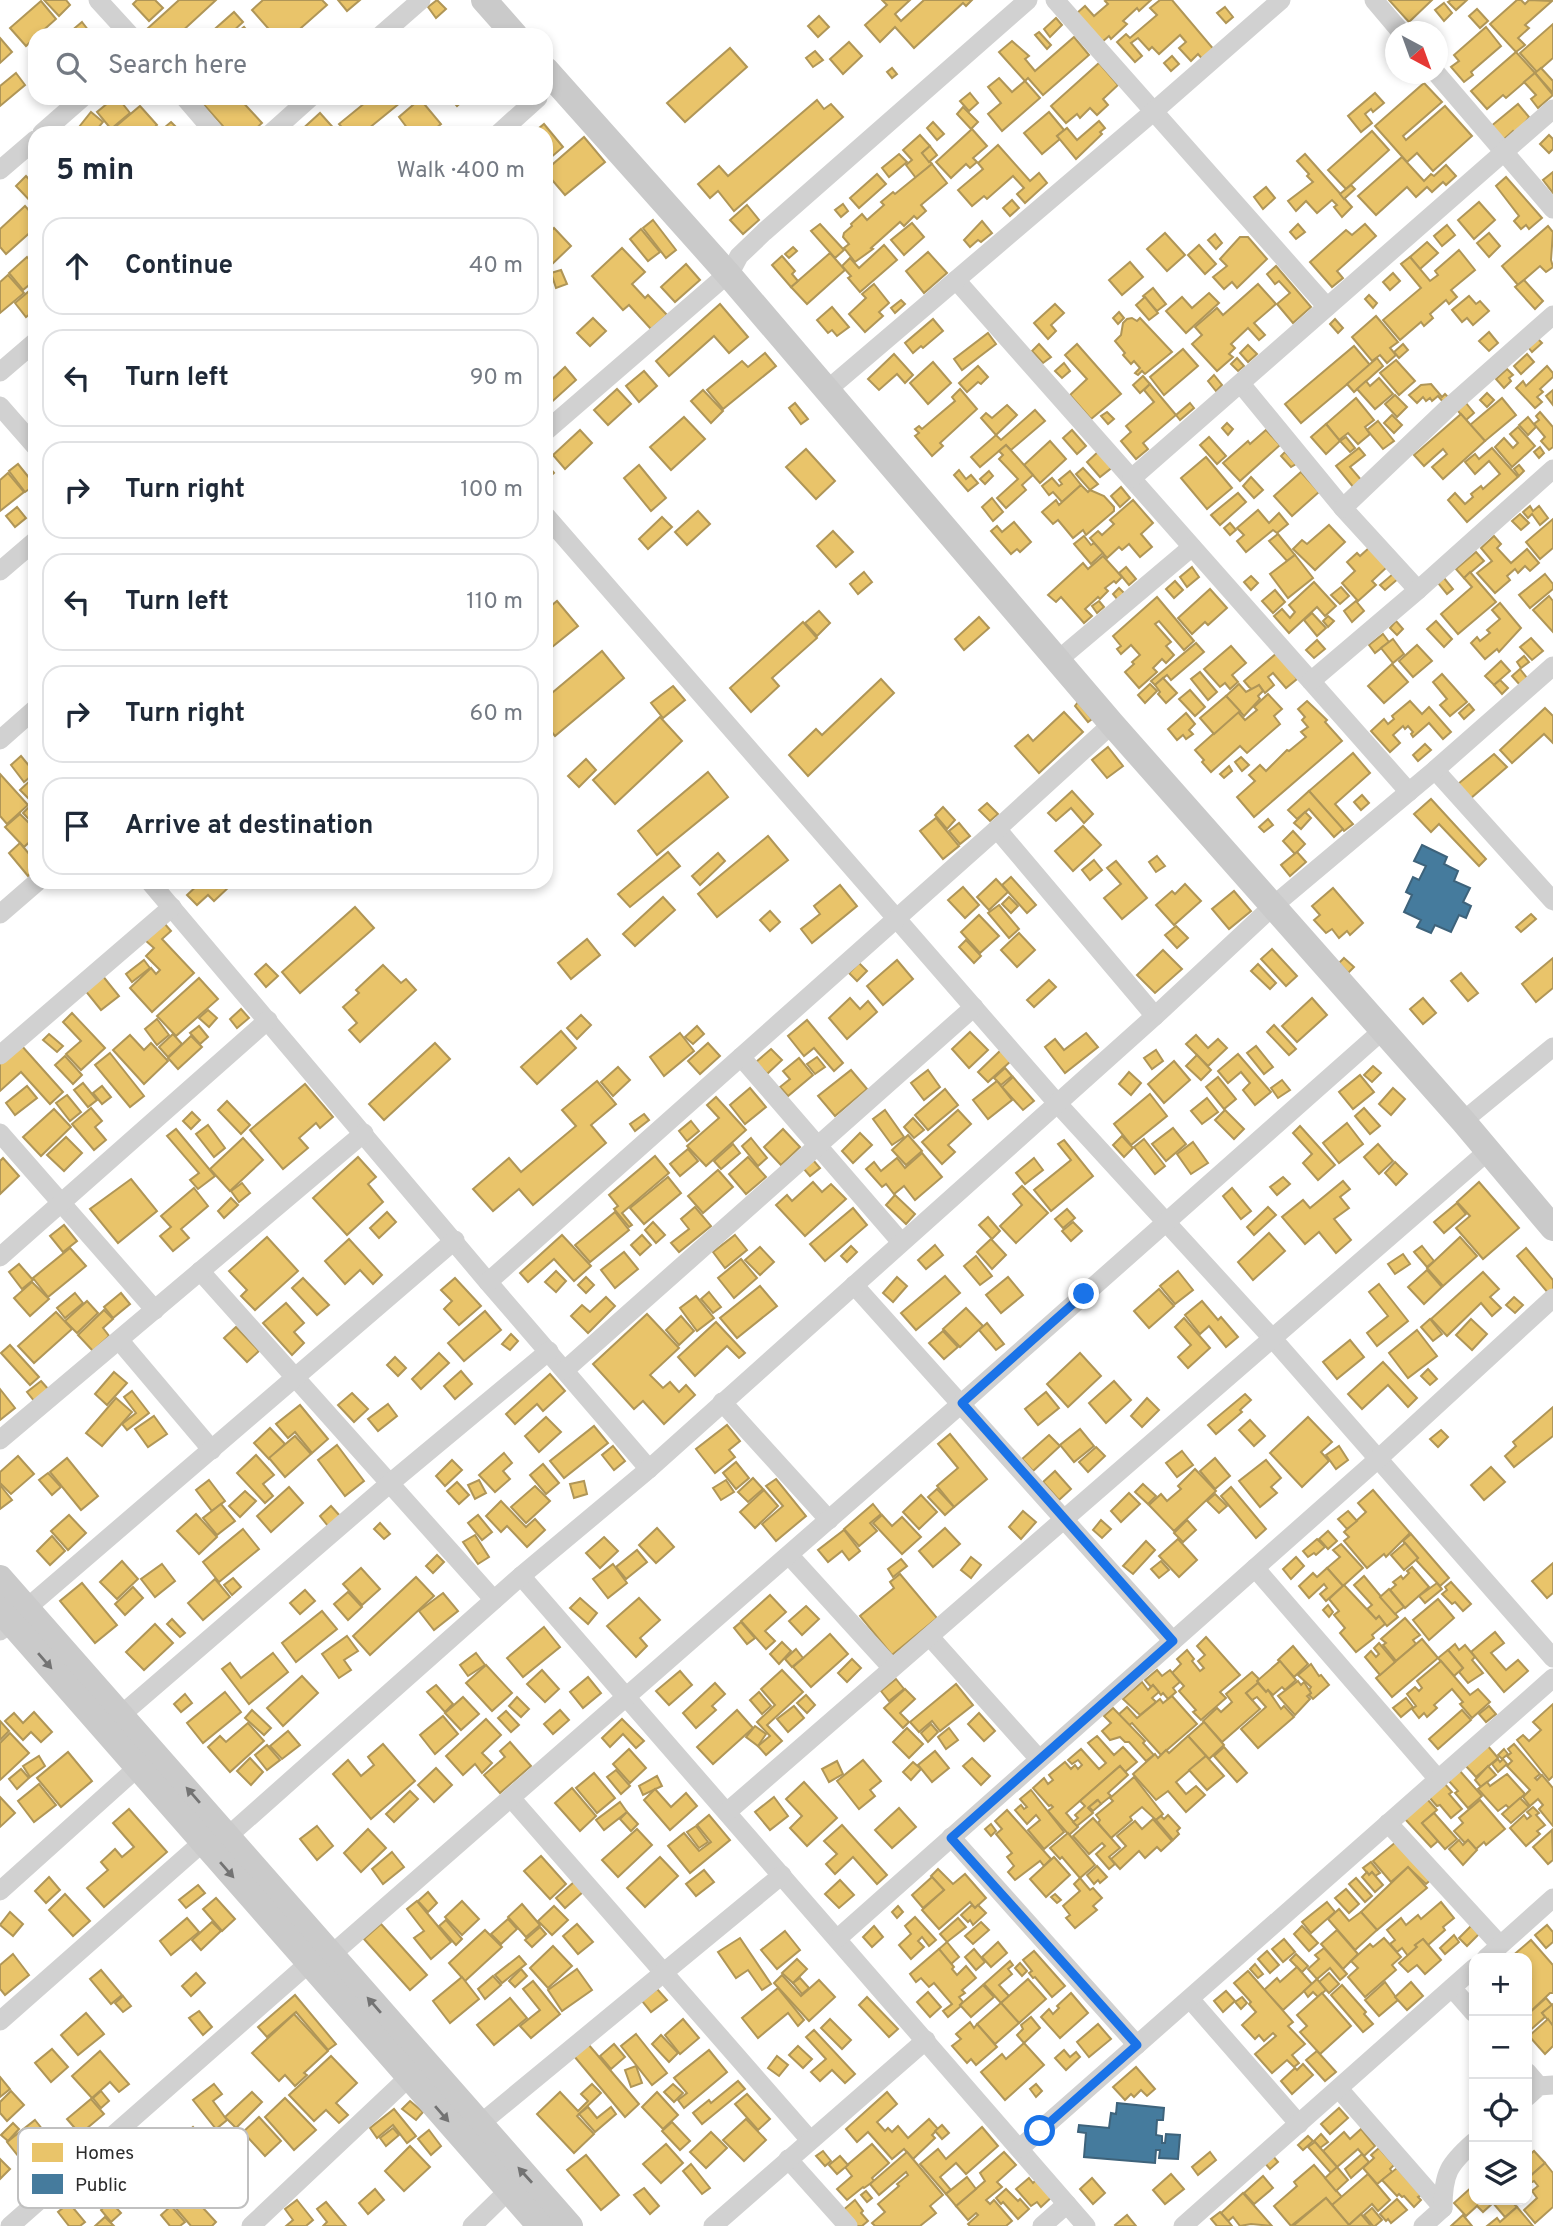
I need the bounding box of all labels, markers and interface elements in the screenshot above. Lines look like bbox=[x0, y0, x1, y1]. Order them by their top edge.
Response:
north arrow bbox=[1385, 21, 1448, 84]
search box bbox=[28, 28, 553, 105]
icon: search bbox=[52, 48, 90, 86]
text: Search here bbox=[108, 50, 247, 83]
text: 5 min bbox=[56, 153, 134, 190]
text: Walk · 400 m bbox=[397, 157, 525, 186]
icon: ahead bbox=[58, 247, 96, 285]
text: Continue bbox=[125, 250, 233, 283]
text: 40 m bbox=[469, 252, 523, 281]
icon: left bbox=[58, 359, 96, 397]
text: Turn left bbox=[125, 362, 229, 395]
text: 90 m bbox=[470, 364, 523, 393]
icon: right bbox=[58, 471, 96, 509]
text: Turn right bbox=[125, 474, 245, 507]
text: 100 m bbox=[460, 476, 523, 505]
icon: left bbox=[58, 583, 96, 621]
text: Turn left bbox=[125, 586, 229, 619]
text: 110 m bbox=[466, 588, 523, 617]
icon: right bbox=[58, 695, 96, 733]
text: Turn right bbox=[125, 698, 245, 731]
text: 60 m bbox=[470, 700, 523, 729]
icon: arrive bbox=[58, 807, 96, 845]
text: Arrive at destination bbox=[125, 810, 373, 843]
route end bbox=[1068, 1278, 1099, 1309]
one-way arrow bbox=[37, 1653, 52, 1670]
one-way arrow bbox=[186, 1787, 201, 1804]
one-way arrow bbox=[219, 1861, 234, 1878]
map controls bbox=[1469, 1953, 1532, 2205]
button: + bbox=[1469, 1953, 1532, 2016]
one-way arrow bbox=[367, 1996, 382, 2013]
button: − bbox=[1469, 2016, 1532, 2079]
button: locate bbox=[1469, 2079, 1532, 2142]
one-way arrow bbox=[434, 2105, 450, 2123]
route start bbox=[1024, 2115, 1055, 2146]
legend bbox=[18, 2128, 248, 2208]
text: Homes bbox=[75, 2142, 134, 2166]
button: layers bbox=[1469, 2142, 1532, 2205]
one-way arrow bbox=[517, 2166, 533, 2184]
text: Public bbox=[75, 2174, 127, 2198]

